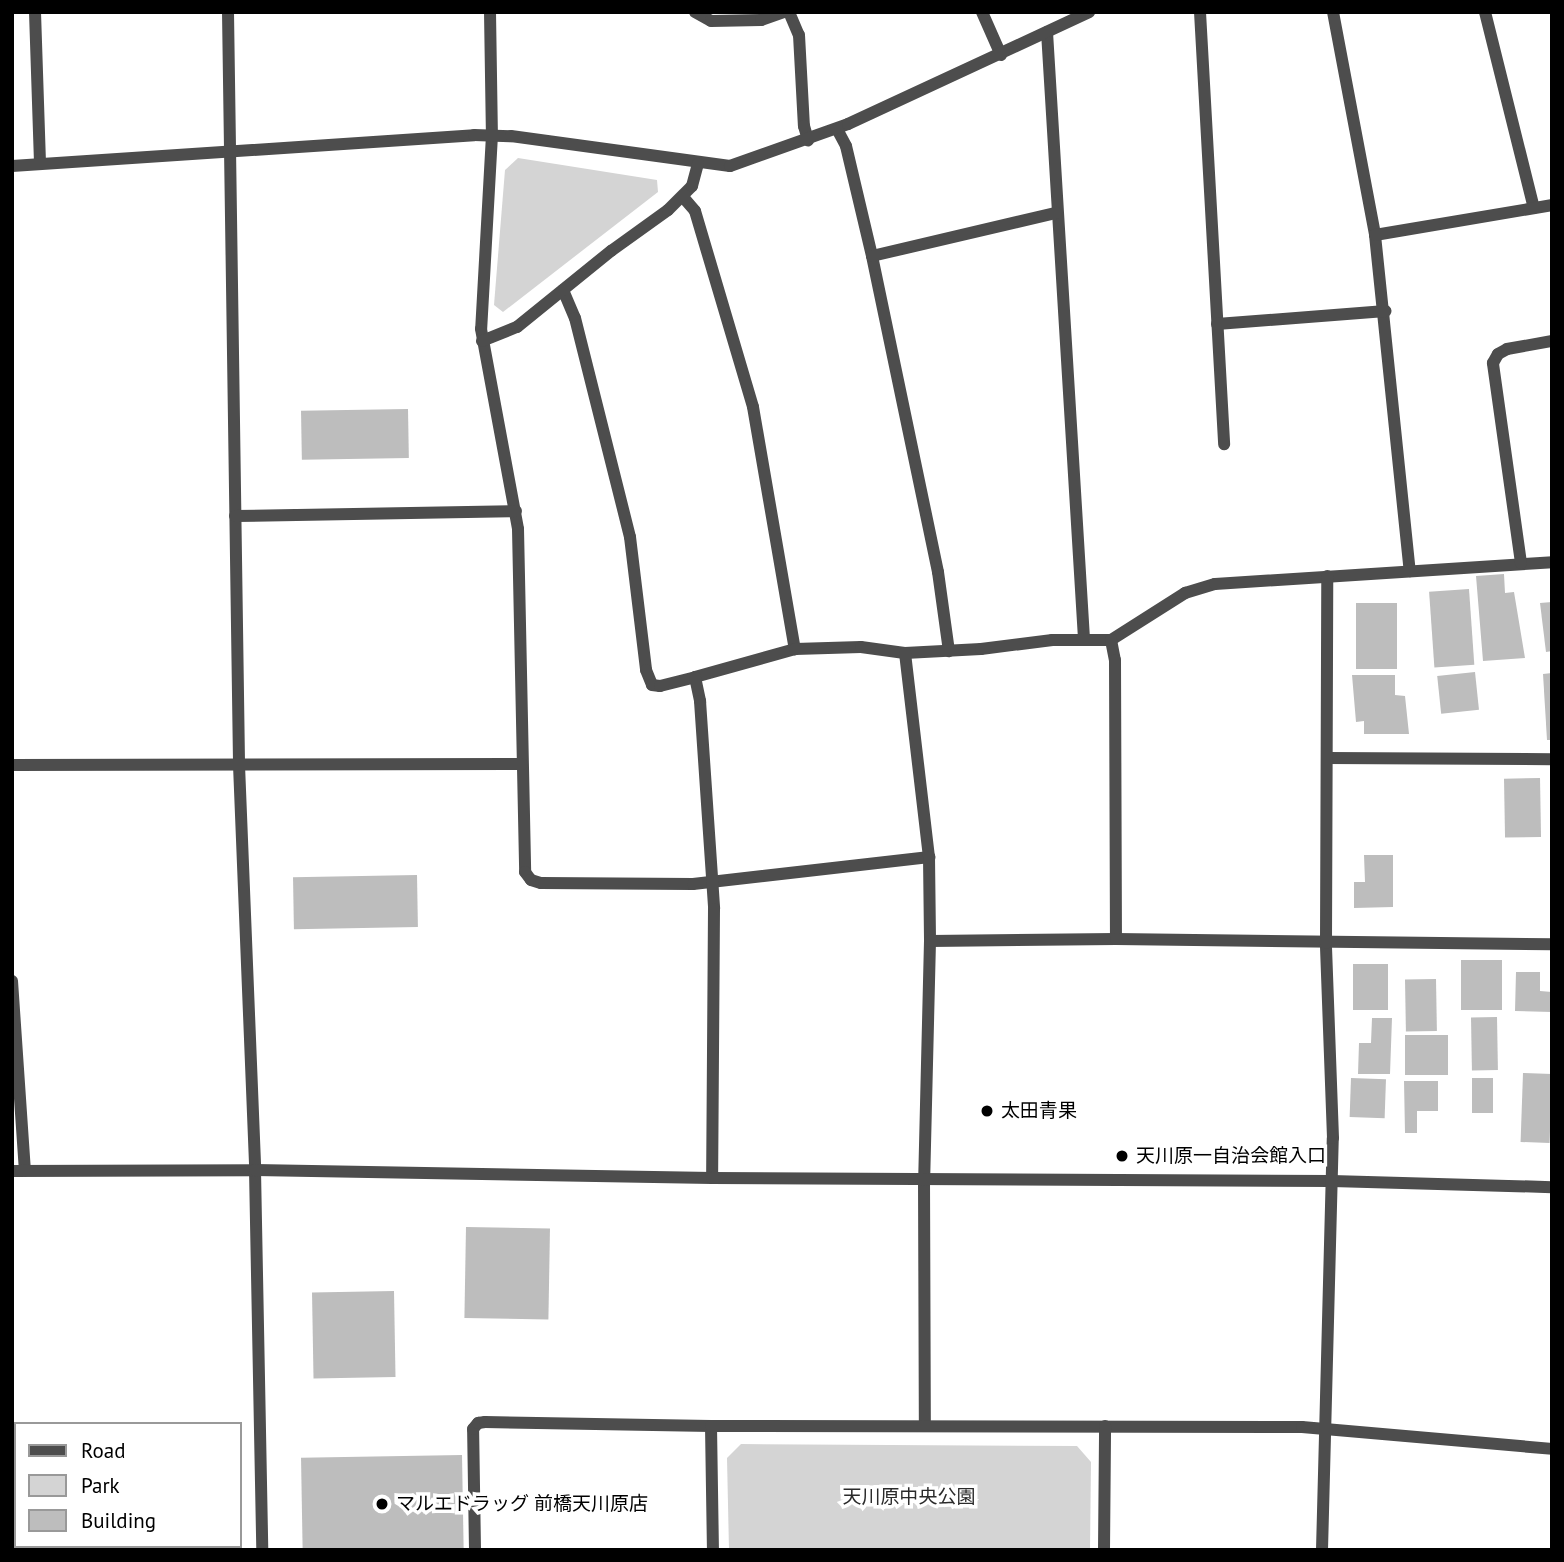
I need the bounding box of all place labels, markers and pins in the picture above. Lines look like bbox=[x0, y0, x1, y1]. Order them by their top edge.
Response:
place label: 太田青果 bbox=[1001, 1100, 1077, 1122]
marker: 太田青果 bbox=[979, 1103, 995, 1119]
place label: 天川原一自治会館入口 bbox=[1136, 1145, 1326, 1167]
marker: 天川原一自治会館入口 bbox=[1114, 1148, 1130, 1164]
place label: マルエドラッグ 前橋天川原店 bbox=[396, 1493, 648, 1515]
marker: マルエドラッグ 前橋天川原店 bbox=[374, 1496, 390, 1512]

